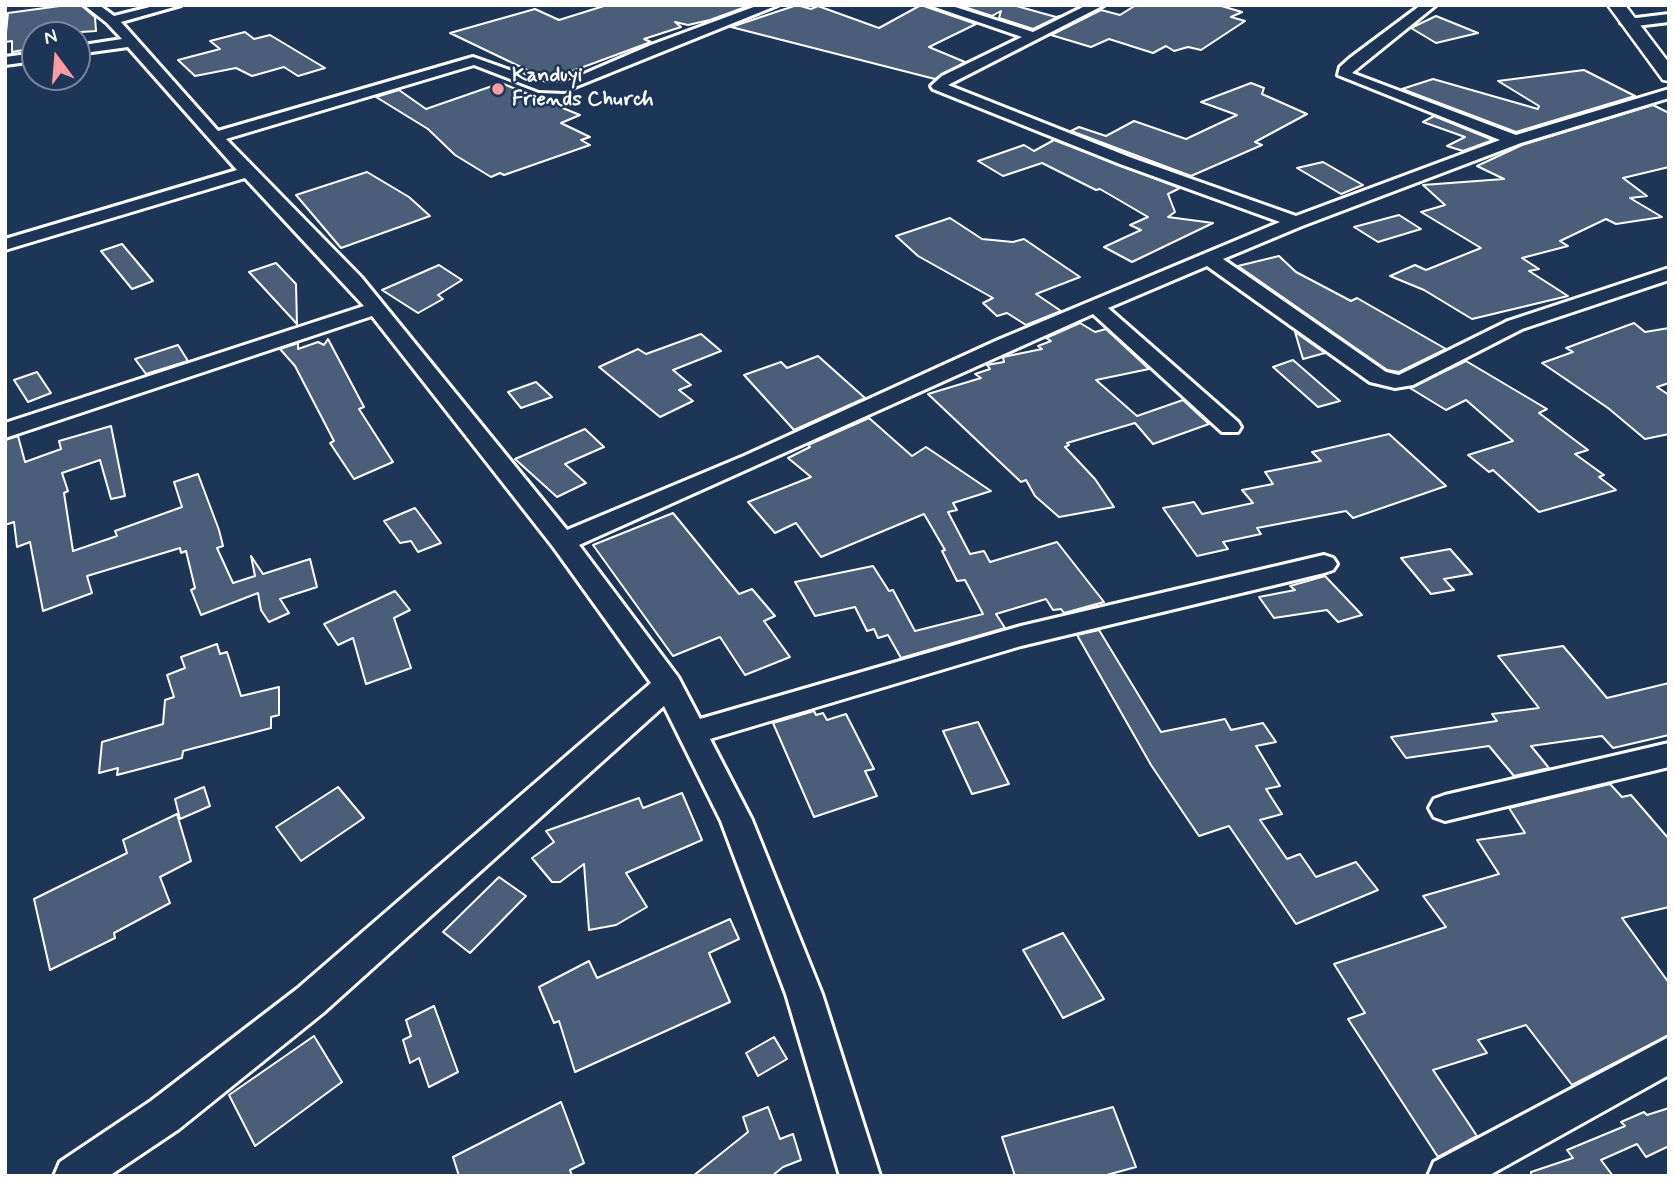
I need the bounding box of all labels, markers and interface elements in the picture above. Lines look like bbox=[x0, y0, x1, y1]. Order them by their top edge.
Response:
north arrow bbox=[21, 21, 91, 91]
text: N bbox=[41, 23, 60, 51]
place label: Kanduyi Friends Church bbox=[512, 64, 654, 114]
marker: Kanduyi Friends Church bbox=[490, 81, 506, 97]

